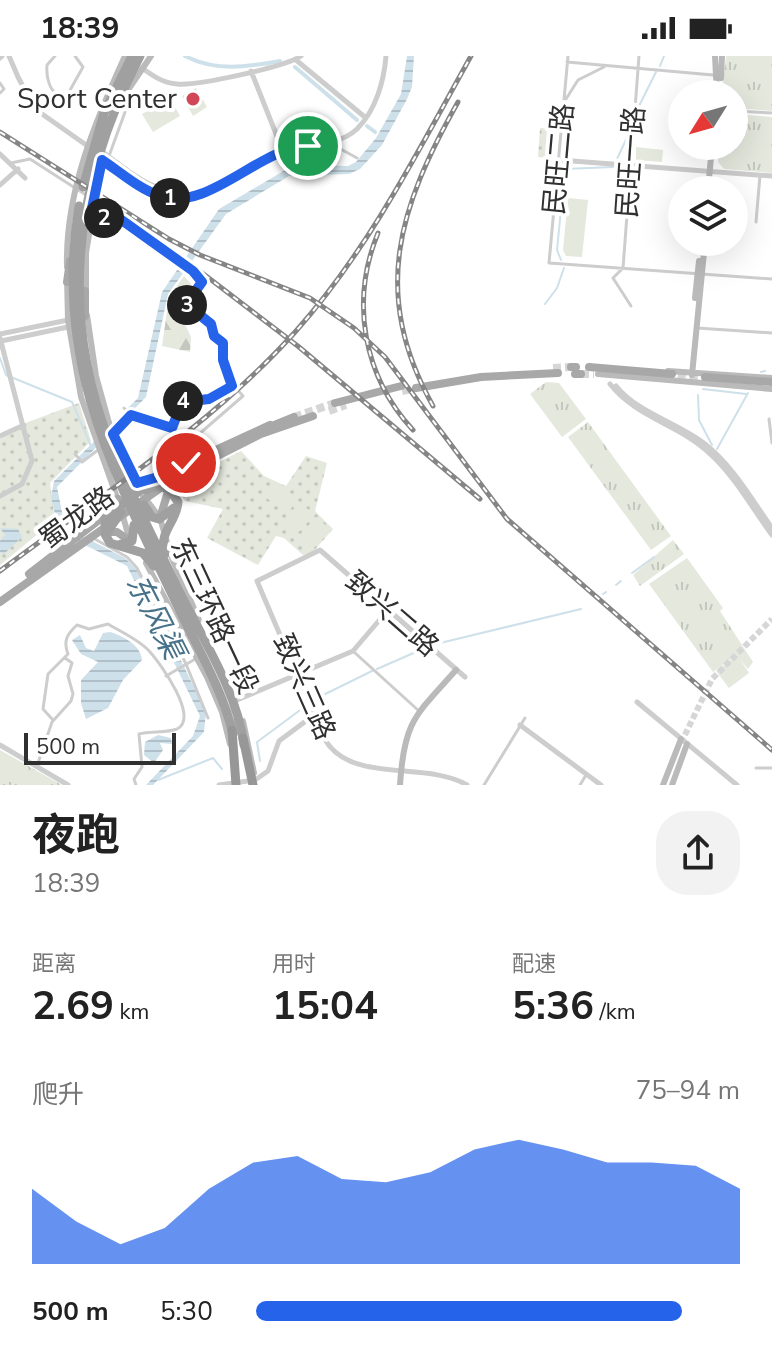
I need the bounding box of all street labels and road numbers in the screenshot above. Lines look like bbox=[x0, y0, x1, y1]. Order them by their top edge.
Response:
street label: 民旺二路 bbox=[535, 102, 583, 216]
street label: 民旺一路 bbox=[608, 105, 654, 219]
street label: 蜀龙路 bbox=[32, 478, 122, 558]
street label: 东三环路一段 bbox=[161, 532, 267, 700]
street label: 致兴二路 bbox=[337, 563, 447, 665]
street label: 致兴三路 bbox=[264, 628, 344, 746]

